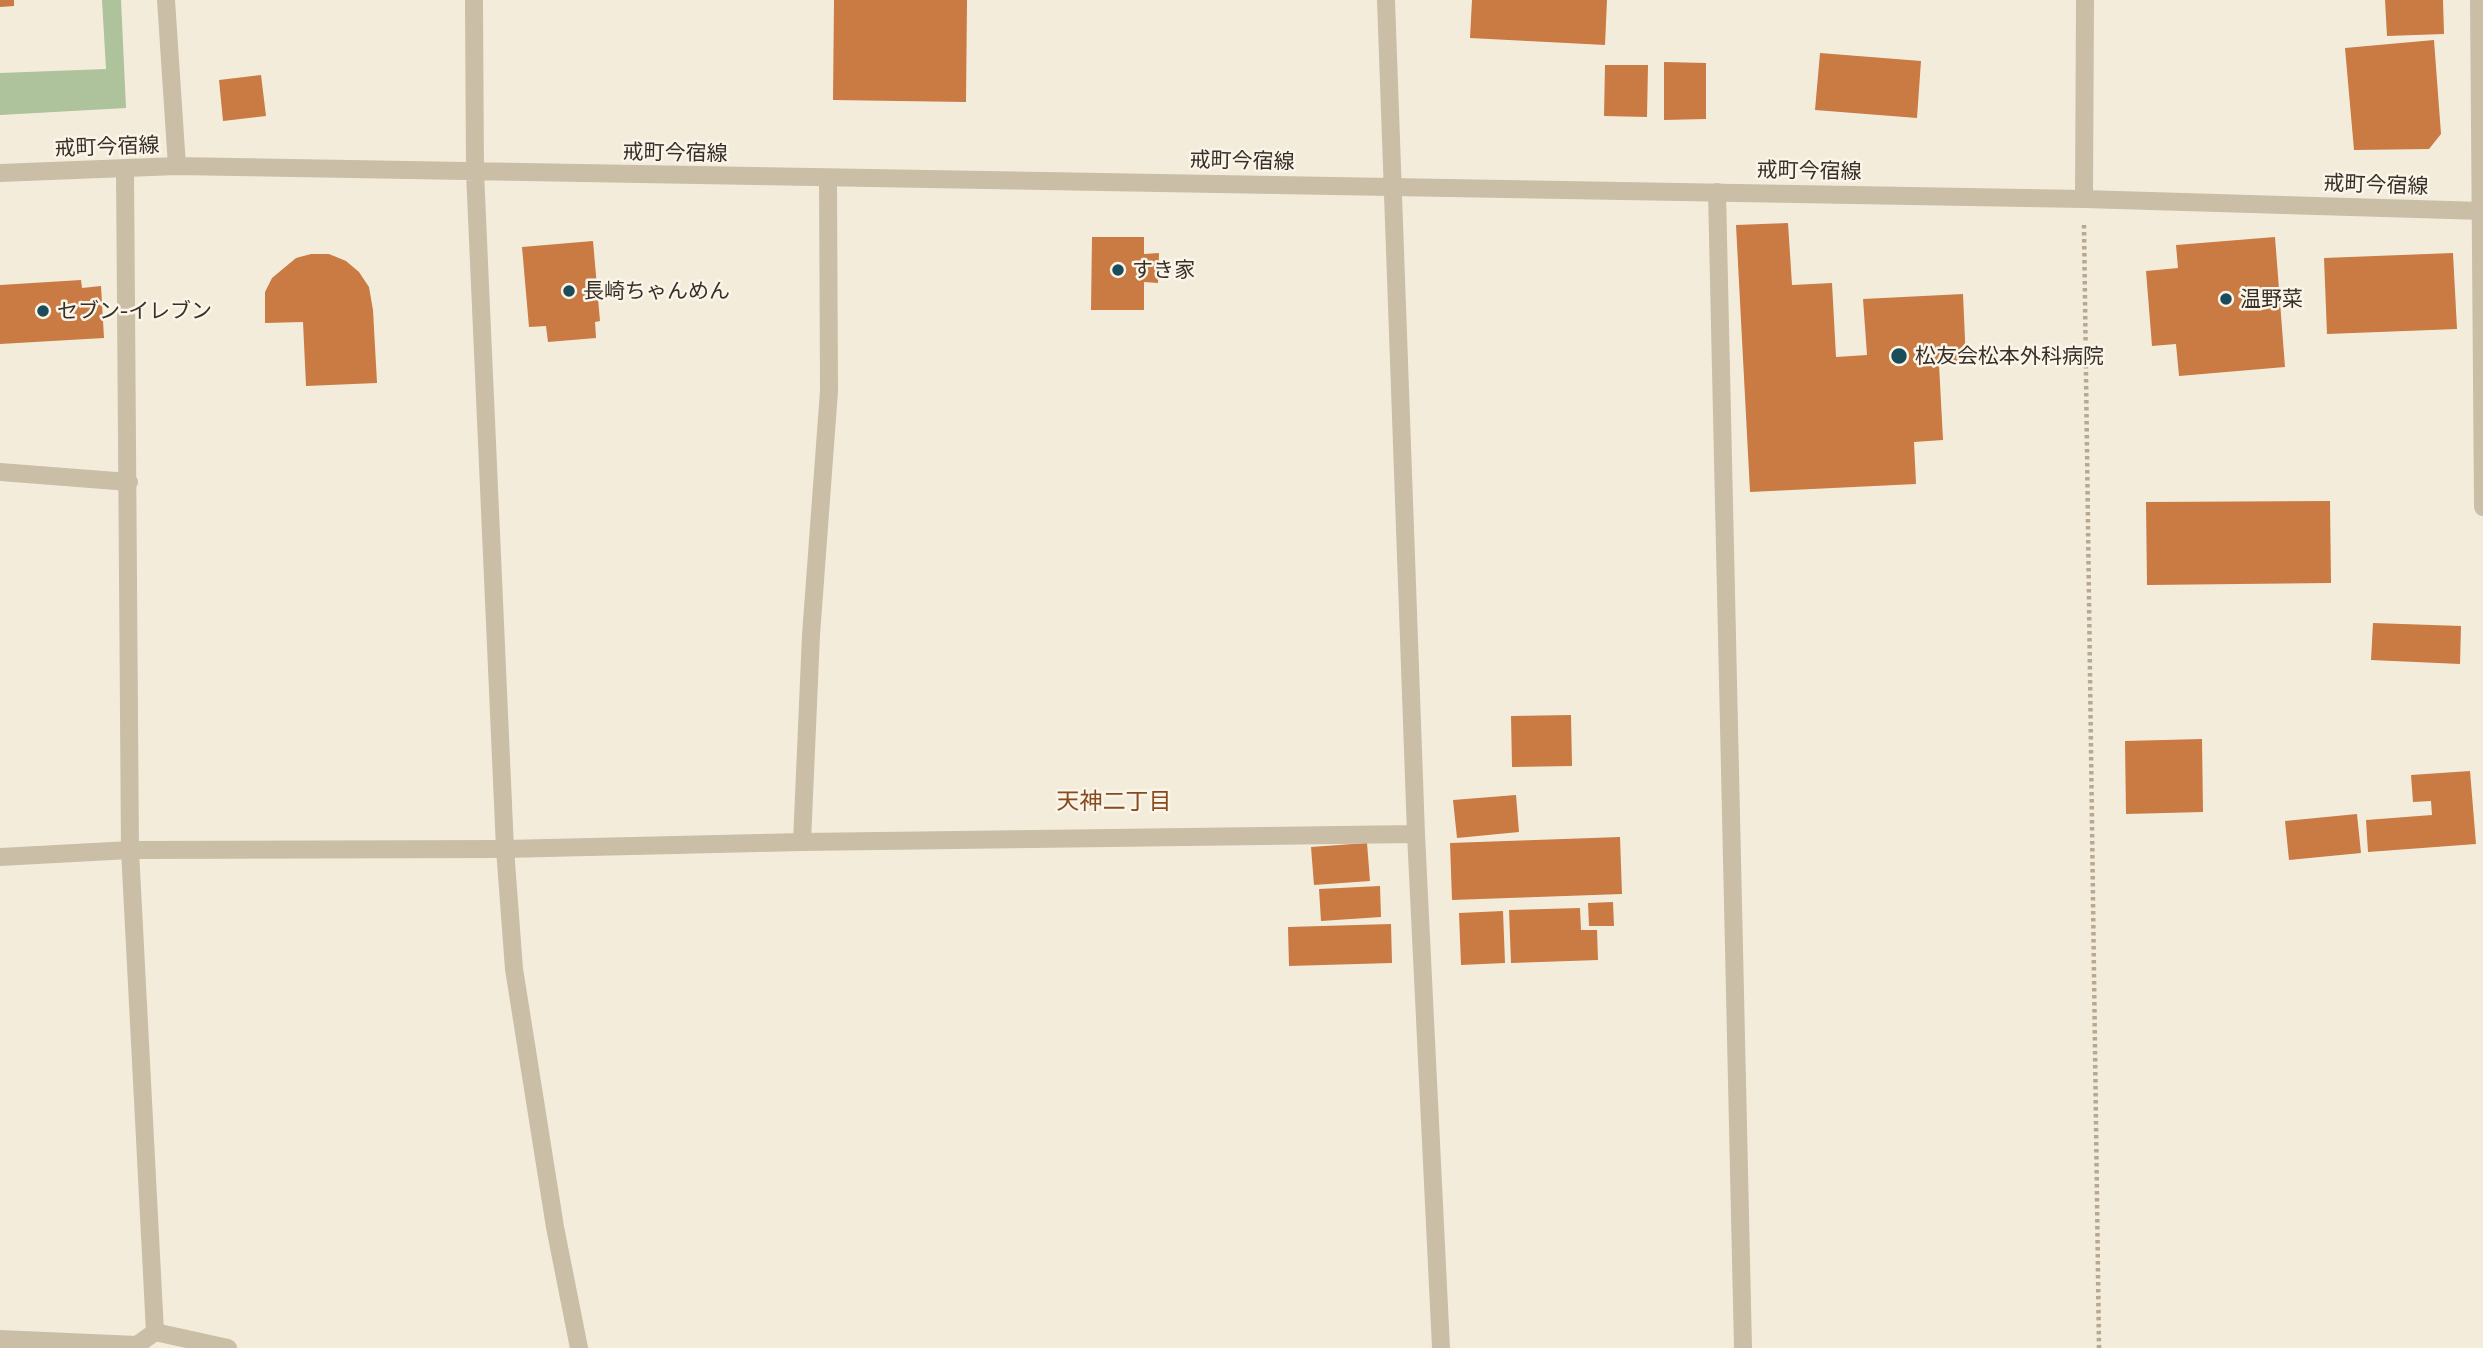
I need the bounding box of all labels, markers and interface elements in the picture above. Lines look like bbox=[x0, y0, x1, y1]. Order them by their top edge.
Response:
street label: 戒町今宿線 bbox=[54, 133, 160, 161]
street label: 戒町今宿線 bbox=[622, 139, 728, 167]
street label: 戒町今宿線 bbox=[1189, 147, 1295, 175]
street label: 戒町今宿線 bbox=[1756, 157, 1862, 185]
street label: 戒町今宿線 bbox=[2323, 171, 2429, 199]
place label: すき家 bbox=[1132, 257, 1195, 283]
marker: すき家 bbox=[1110, 262, 1126, 278]
place label: 長崎ちゃんめん bbox=[583, 278, 730, 304]
marker: 長崎ちゃんめん bbox=[561, 283, 577, 299]
place label: 温野菜 bbox=[2240, 286, 2303, 312]
marker: 温野菜 bbox=[2218, 291, 2234, 307]
place label: セブン-イレブン bbox=[57, 298, 212, 324]
marker: セブン-イレブン bbox=[35, 303, 51, 319]
place label: 松友会松本外科病院 bbox=[1915, 343, 2104, 369]
marker: 松友会松本外科病院 bbox=[1889, 346, 1909, 366]
district label: 天神二丁目 bbox=[1057, 788, 1171, 816]

